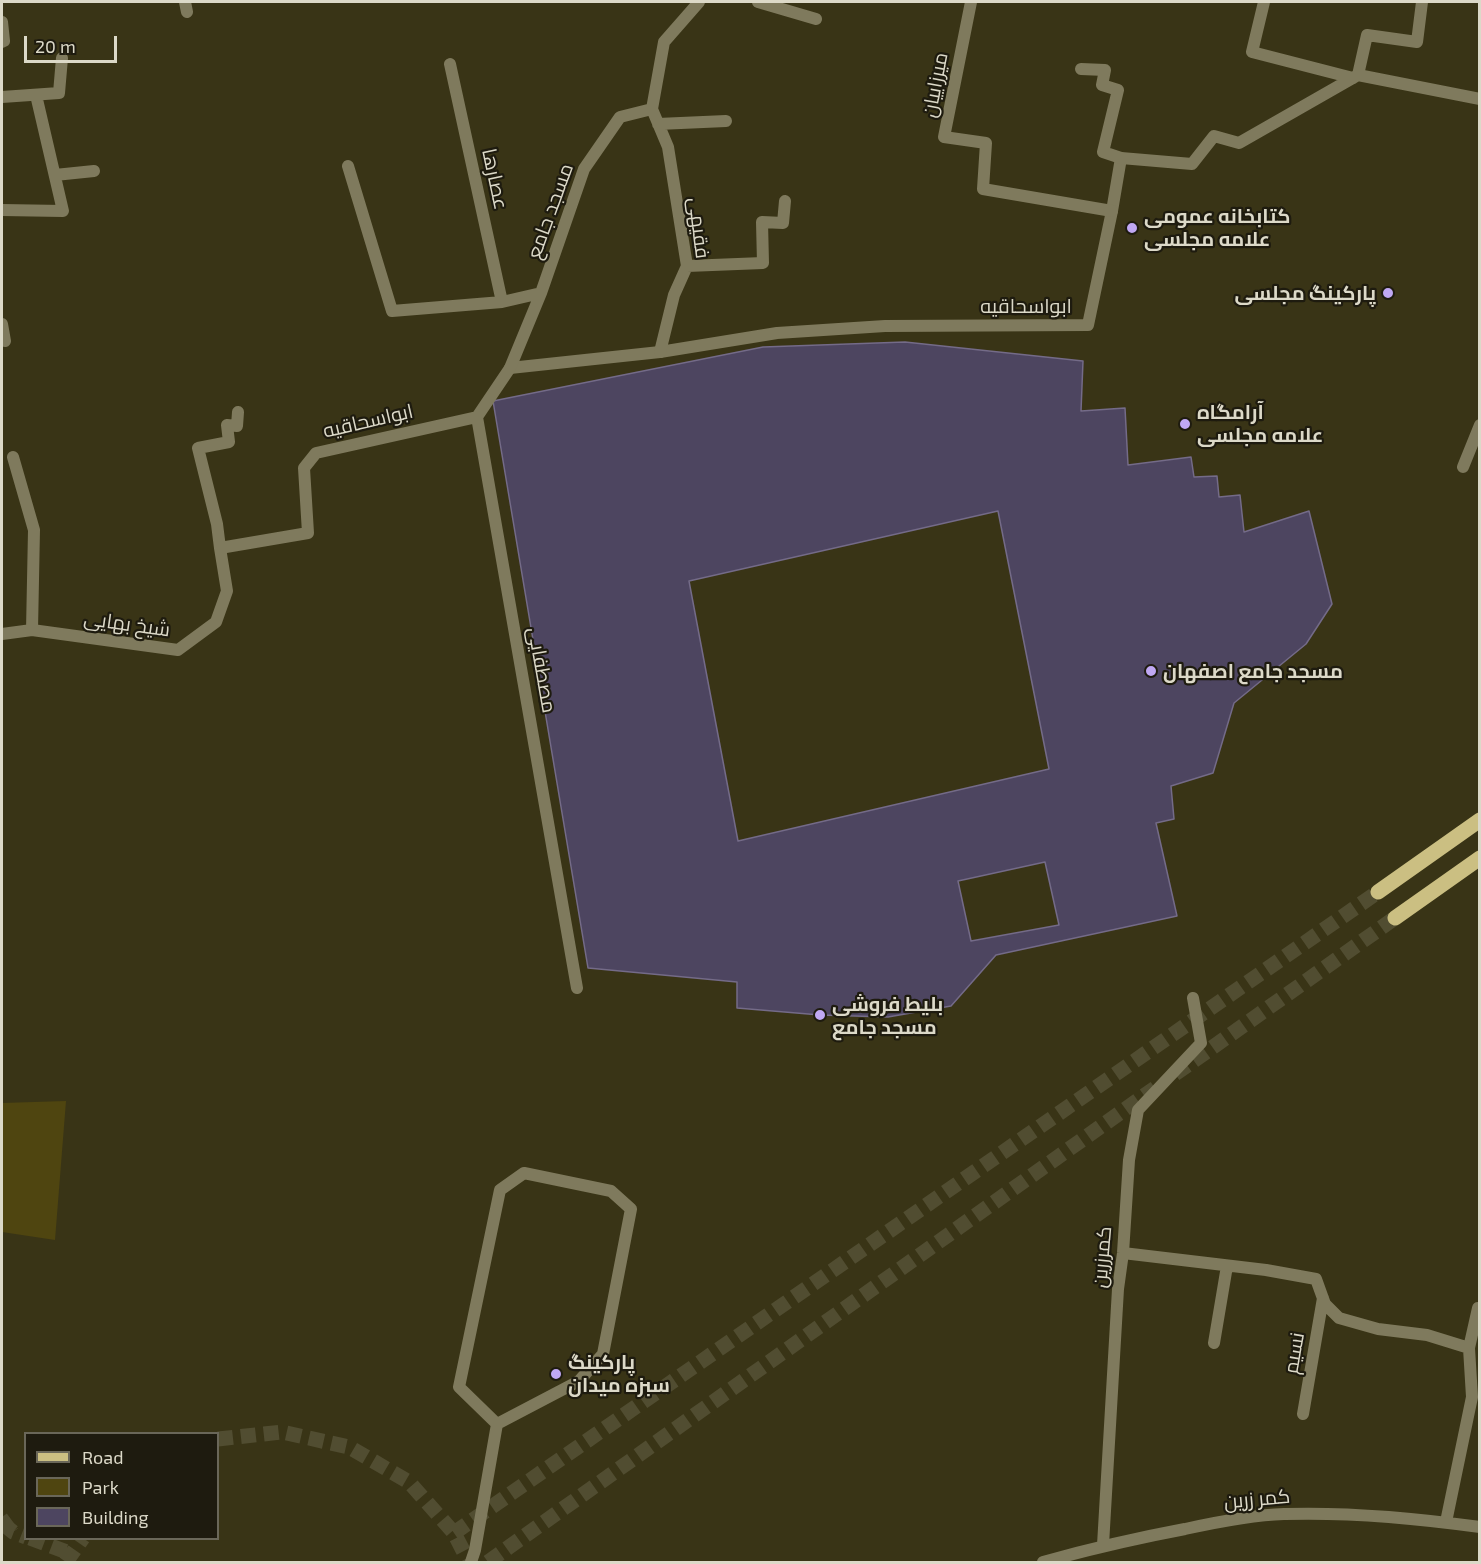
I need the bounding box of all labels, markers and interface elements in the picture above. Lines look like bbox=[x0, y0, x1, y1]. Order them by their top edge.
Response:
scale bar bbox=[27, 24, 120, 62]
text: 20 m bbox=[35, 35, 76, 57]
street label: میرزاییان bbox=[917, 50, 953, 120]
street label: عصارها bbox=[477, 146, 513, 212]
street label: مسجد جامع bbox=[522, 160, 578, 262]
street label: فقیهی bbox=[683, 196, 715, 260]
place label: کتابخانه عمومی علامه مجلسی bbox=[1144, 204, 1290, 251]
marker: کتابخانه عمومی علامه مجلسی bbox=[1125, 221, 1139, 235]
place label: پارکینگ مجلسی bbox=[1234, 281, 1376, 305]
marker: پارکینگ مجلسی bbox=[1381, 286, 1395, 300]
street label: ابواسحاقیه bbox=[980, 294, 1072, 318]
street label: ابواسحاقیه bbox=[321, 399, 415, 443]
place label: آرامگاه علامه مجلسی bbox=[1197, 400, 1323, 447]
marker: آرامگاه علامه مجلسی bbox=[1178, 417, 1192, 431]
street label: شیخ بهایی bbox=[82, 606, 172, 642]
street label: مصطفایی bbox=[523, 625, 561, 715]
place label: مسجد جامع اصفهان bbox=[1163, 659, 1343, 683]
marker: مسجد جامع اصفهان bbox=[1144, 664, 1158, 678]
place label: بلیط فروشی مسجد جامع bbox=[832, 992, 943, 1039]
marker: بلیط فروشی مسجد جامع bbox=[813, 1008, 827, 1022]
street label: کمرزرین bbox=[1087, 1225, 1117, 1289]
street label: نسیم bbox=[1279, 1330, 1309, 1376]
place label: پارکینگ سبزه میدان bbox=[568, 1350, 670, 1397]
marker: پارکینگ سبزه میدان bbox=[549, 1367, 563, 1381]
legend bbox=[24, 1432, 219, 1540]
text: Road bbox=[82, 1446, 123, 1468]
text: Park bbox=[82, 1476, 119, 1498]
street label: کمر زرین bbox=[1223, 1484, 1291, 1514]
text: Building bbox=[82, 1506, 149, 1528]

